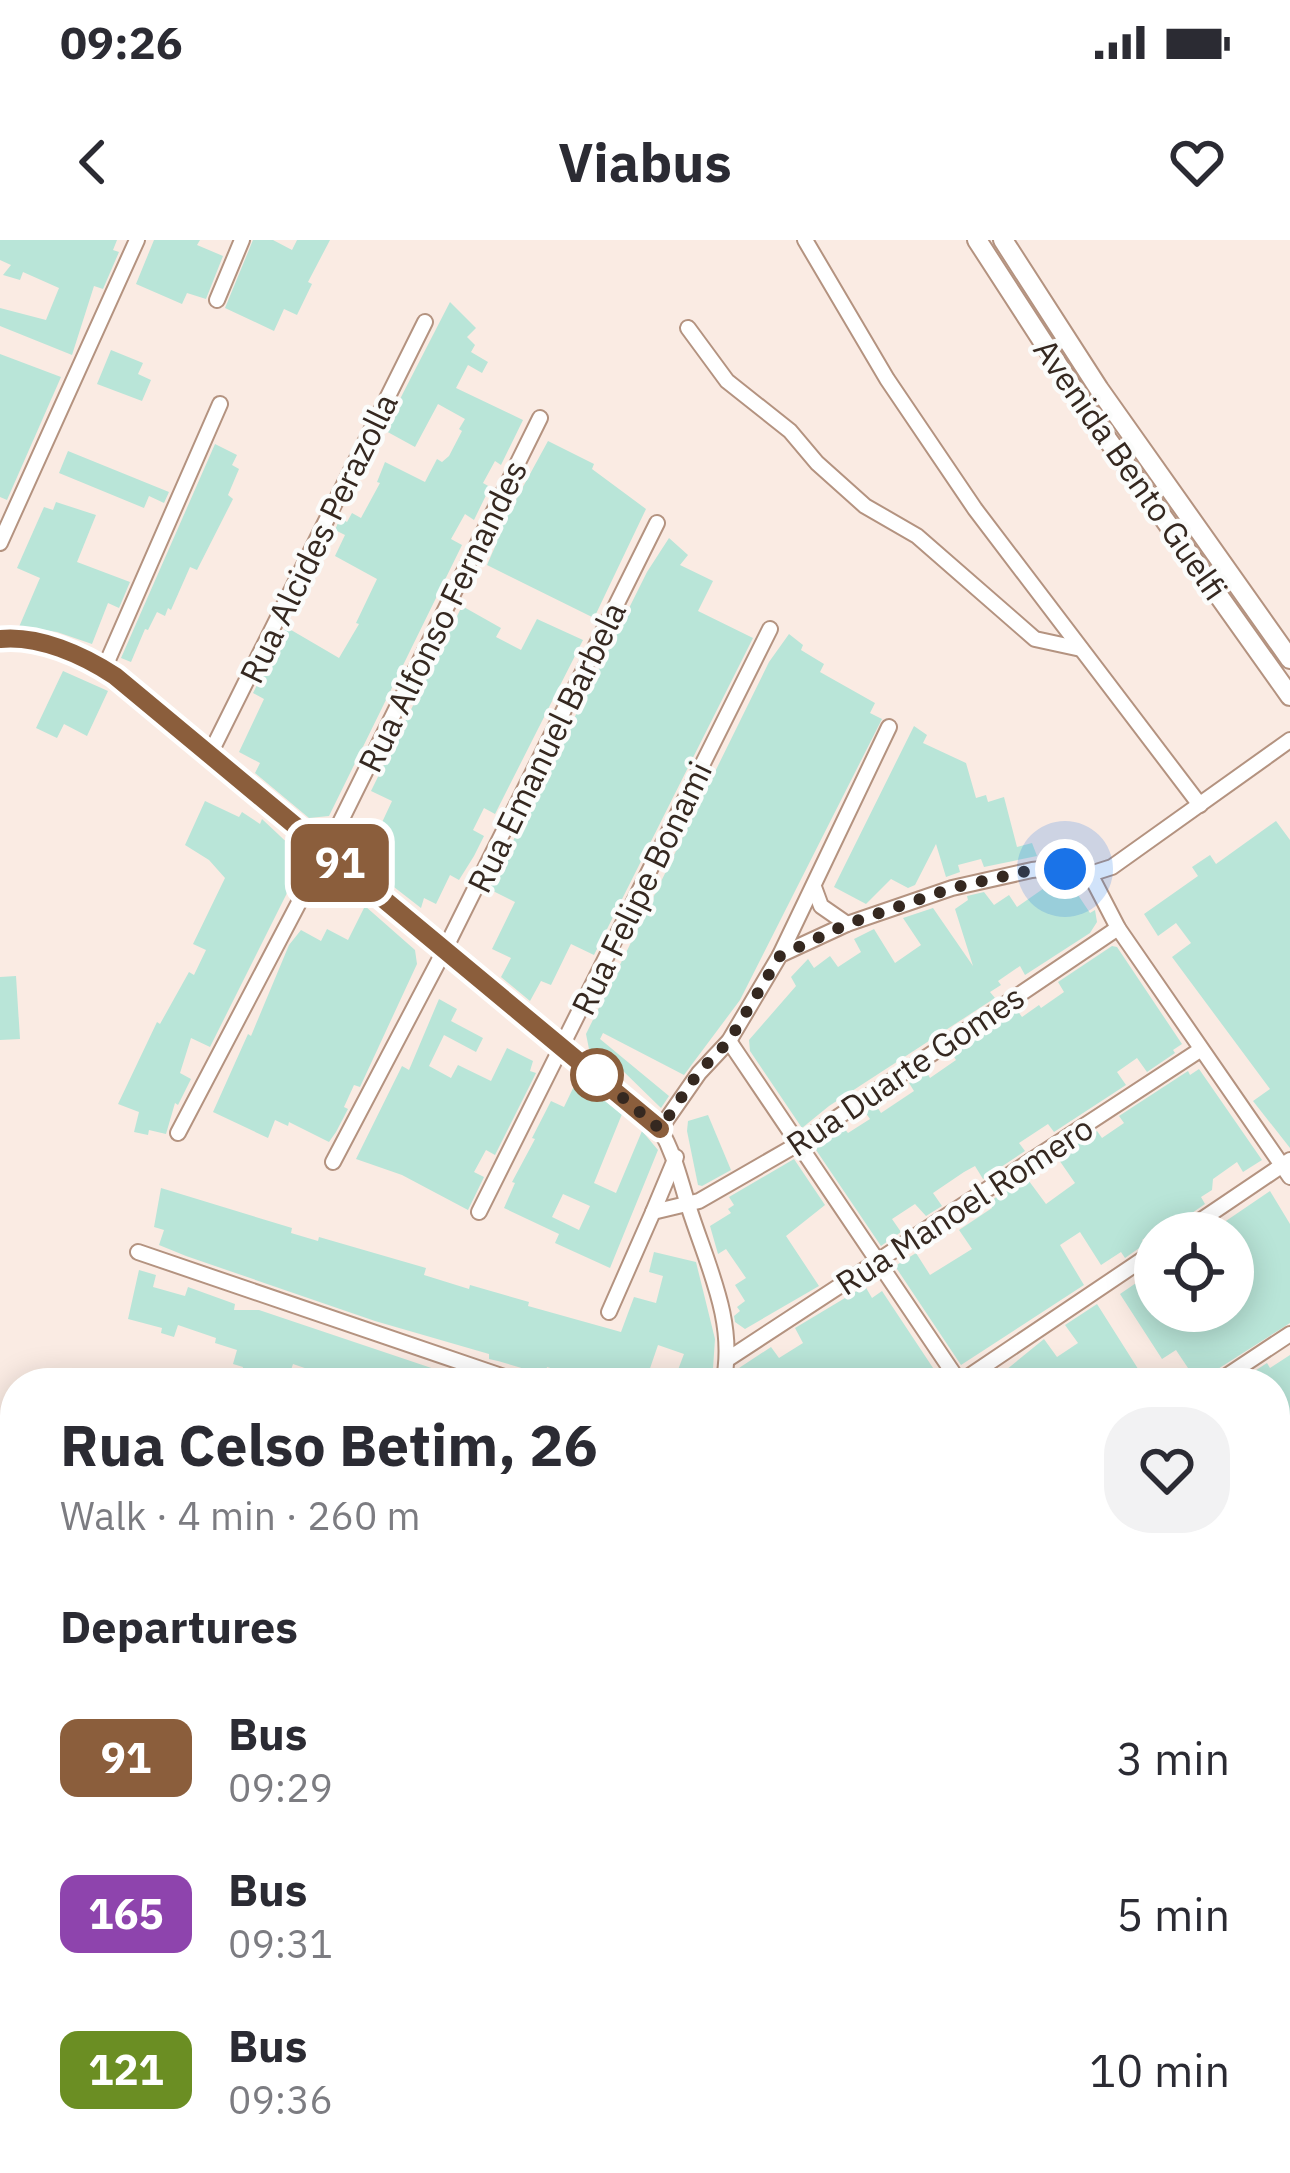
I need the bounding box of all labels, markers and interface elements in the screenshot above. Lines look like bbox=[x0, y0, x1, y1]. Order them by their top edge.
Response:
text: 09:26 bbox=[60, 13, 183, 71]
text: Viabus bbox=[558, 127, 732, 197]
icon: back bbox=[60, 129, 126, 195]
icon: heart bbox=[1164, 129, 1230, 195]
street label: Avenida Bento Guelfi bbox=[1025, 330, 1237, 608]
street label: Rua Alcides Perazolla bbox=[229, 386, 407, 690]
street label: Rua Alfonso Fernandes bbox=[348, 453, 536, 779]
street label: Rua Emanuel Barbela bbox=[457, 594, 635, 900]
street label: Rua Felipe Bonami bbox=[561, 754, 721, 1022]
line badge: 91 bbox=[286, 824, 394, 902]
text: 91 bbox=[315, 835, 365, 890]
your location bbox=[1035, 839, 1095, 899]
street label: Rua Duarte Gomes bbox=[778, 975, 1032, 1165]
unlabelled marker bbox=[572, 1050, 622, 1100]
street label: Rua Manoel Romero bbox=[827, 1106, 1101, 1304]
map controls bbox=[1134, 1212, 1254, 1332]
button: locate bbox=[1134, 1212, 1254, 1332]
button: heart bbox=[1104, 1407, 1230, 1533]
text: Rua Celso Betim, 26 bbox=[60, 1408, 598, 1482]
text: Walk · 4 min · 260 m bbox=[60, 1490, 421, 1541]
text: Departures bbox=[60, 1597, 298, 1655]
text: Bus bbox=[228, 1704, 308, 1762]
text: 3 min bbox=[1116, 1729, 1230, 1787]
text: 91 bbox=[101, 1730, 151, 1785]
text: 09:29 bbox=[228, 1762, 333, 1813]
text: Bus bbox=[228, 1860, 308, 1918]
text: 5 min bbox=[1116, 1885, 1230, 1943]
text: 165 bbox=[88, 1886, 164, 1941]
text: 09:31 bbox=[228, 1918, 333, 1969]
text: Bus bbox=[228, 2016, 308, 2074]
text: 10 min bbox=[1089, 2041, 1230, 2099]
text: 121 bbox=[88, 2042, 164, 2097]
text: 09:36 bbox=[228, 2074, 333, 2125]

